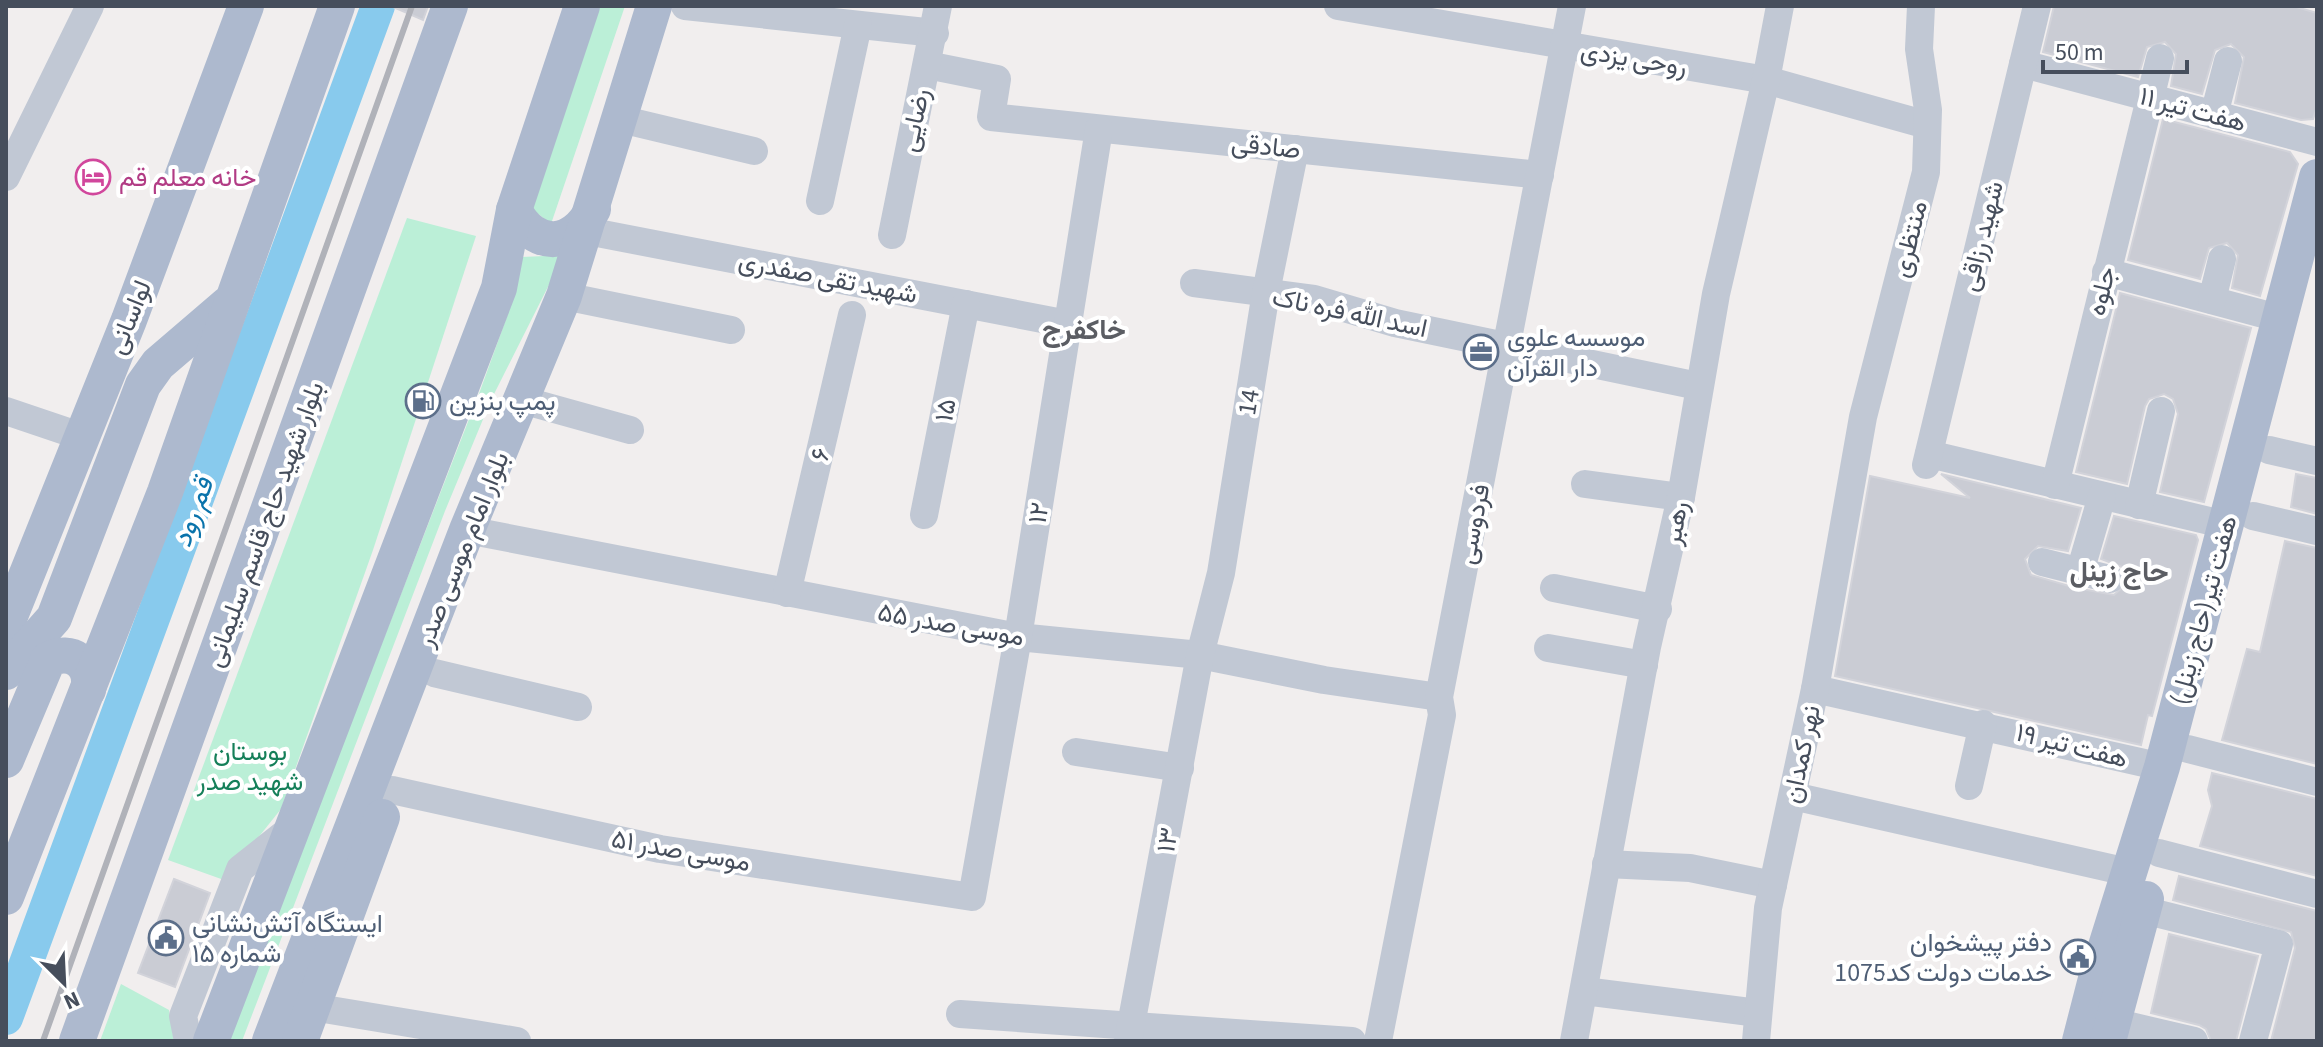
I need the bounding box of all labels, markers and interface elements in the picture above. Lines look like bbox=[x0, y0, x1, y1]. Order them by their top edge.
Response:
scale bar bbox=[2043, 24, 2187, 74]
street label: روحی یزدی bbox=[1578, 32, 1690, 85]
text: 50 m bbox=[2055, 35, 2104, 70]
street label: هفت تیر ۱۱ bbox=[2135, 78, 2250, 141]
street label: رضایی bbox=[890, 85, 939, 155]
street label: صادقی bbox=[1229, 124, 1303, 169]
hotel icon: خانه معلم قم bbox=[74, 158, 112, 196]
place label: خانه معلم قم bbox=[119, 159, 256, 196]
street label: شهید رزاقی bbox=[1950, 177, 2013, 295]
street label: منتظری bbox=[1882, 197, 1937, 281]
street label: شهید تقی صفدری bbox=[735, 242, 920, 313]
street label: جلوه bbox=[2078, 263, 2125, 320]
street label: لواسانی bbox=[98, 275, 161, 360]
street label: اسد الله فره ناک bbox=[1269, 278, 1431, 347]
district label: خاکفرج bbox=[1042, 310, 1126, 350]
place label: موسسه علوی دار القرآن bbox=[1507, 319, 1645, 386]
office icon: موسسه علوی دار القرآن bbox=[1462, 333, 1500, 371]
street label: بلوار شهید حاج قاسم سلیمانی bbox=[196, 376, 333, 672]
fuel station icon: پمپ بنزین bbox=[404, 382, 442, 420]
place label: پمپ بنزین bbox=[449, 383, 556, 420]
street label: 14 bbox=[1228, 386, 1269, 418]
street label: ۱۵ bbox=[925, 395, 966, 425]
street label: ۶ bbox=[801, 444, 840, 464]
street label: بلوار امام موسی صدر bbox=[406, 446, 518, 653]
water label: قم رود bbox=[162, 470, 225, 553]
street label: فردوسی bbox=[1448, 481, 1499, 568]
street label: رهبر bbox=[1653, 498, 1698, 549]
street label: ۱۲ bbox=[1019, 500, 1058, 526]
street label: هفت تیر(حاج زینل) bbox=[2160, 511, 2247, 709]
district label: حاج زینل bbox=[2069, 552, 2169, 592]
street label: موسی صدر ۵۵ bbox=[875, 593, 1027, 656]
street label: نهر کمدان bbox=[1773, 702, 1830, 807]
street label: هفت تیر ۱۹ bbox=[2012, 714, 2132, 777]
park label: بوستان شهید صدر bbox=[196, 733, 303, 800]
street label: موسی صدر ۵۱ bbox=[609, 820, 753, 881]
street label: ۱۳ bbox=[1147, 825, 1188, 855]
place label: ایستگاه آتش‌نشانی شماره ۱۵ bbox=[192, 905, 383, 972]
public building icon: ایستگاه آتش‌نشانی شماره ۱۵ bbox=[147, 919, 185, 957]
place label: دفتر پیشخوان خدمات دولت کد1075 bbox=[1834, 924, 2052, 991]
public building icon: دفتر پیشخوان خدمات دولت کد1075 bbox=[2059, 938, 2097, 976]
north arrow bbox=[24, 943, 104, 1023]
text: N bbox=[59, 983, 85, 1018]

